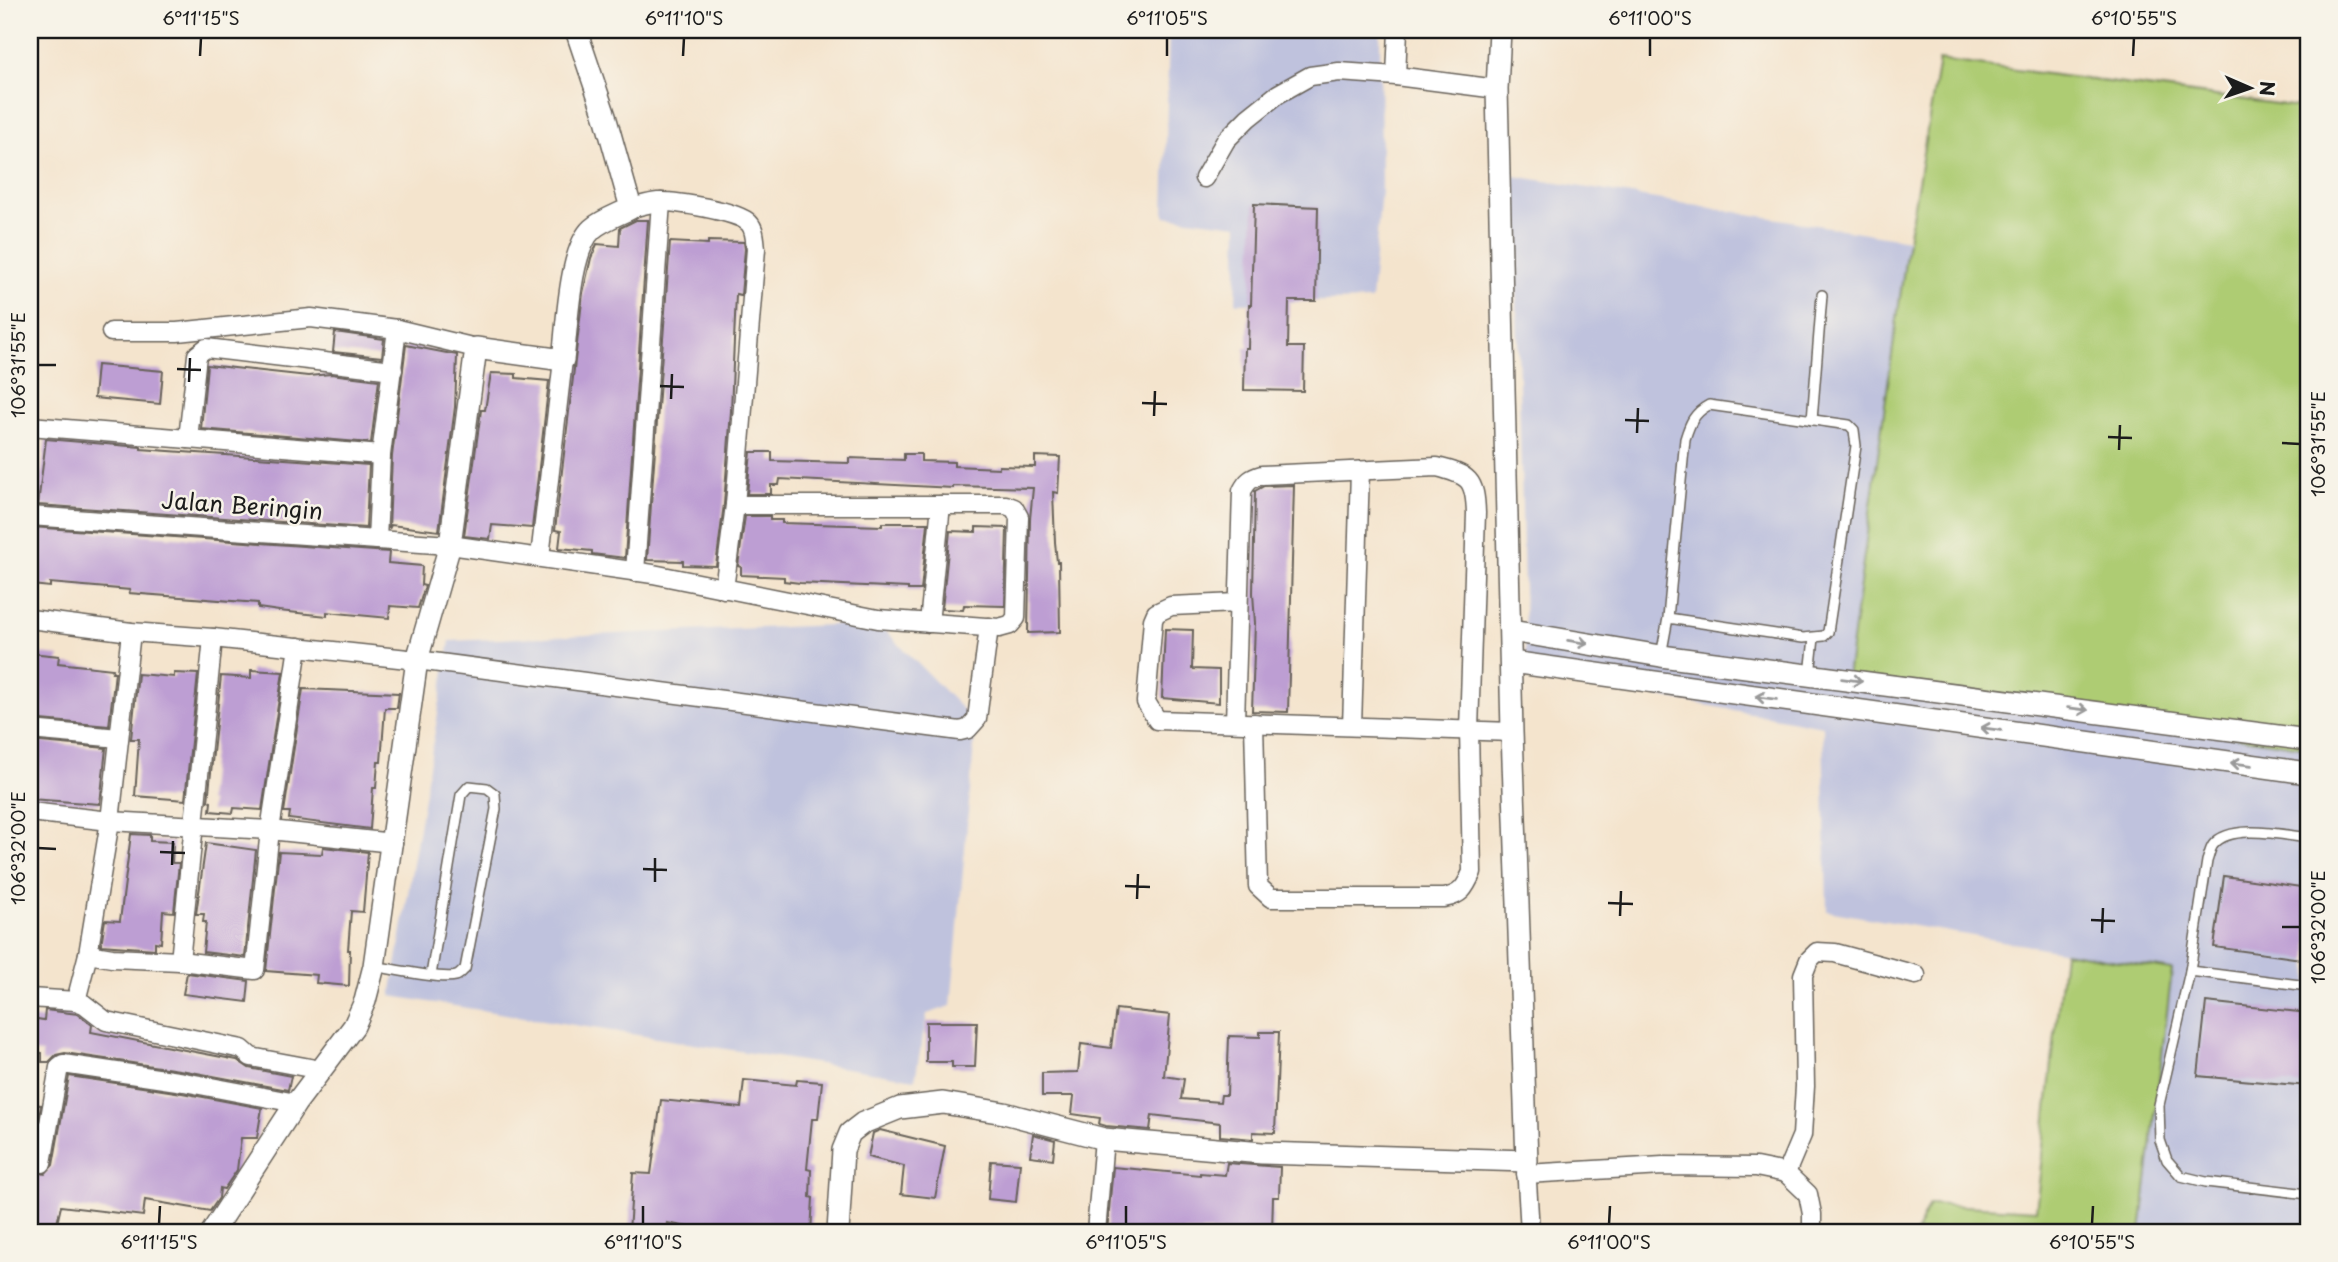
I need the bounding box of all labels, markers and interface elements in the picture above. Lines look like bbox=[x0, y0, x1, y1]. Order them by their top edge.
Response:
text: 6°11'15"S bbox=[162, 4, 240, 31]
text: 6°11'10"S bbox=[645, 4, 723, 31]
text: 6°11'05"S bbox=[1126, 4, 1208, 31]
text: 6°11'00"S bbox=[1608, 4, 1692, 31]
text: 6°10'55"S bbox=[2091, 4, 2177, 31]
north arrow bbox=[2216, 52, 2286, 122]
text: N bbox=[2254, 81, 2282, 97]
text: 106°31'55"E bbox=[4, 312, 31, 418]
text: 106°31'55"E bbox=[2304, 391, 2331, 497]
street label: Jalan Beringin bbox=[160, 481, 324, 528]
one-way arrow bbox=[1566, 636, 1589, 649]
one-way arrow bbox=[1840, 674, 1863, 687]
one-way arrow bbox=[1755, 691, 1778, 704]
one-way arrow bbox=[2066, 703, 2089, 716]
one-way arrow bbox=[1980, 722, 2003, 735]
one-way arrow bbox=[2230, 757, 2253, 770]
text: 106°32'00"E bbox=[4, 791, 31, 905]
text: 106°32'00"E bbox=[2304, 870, 2331, 984]
text: 6°11'15"S bbox=[120, 1228, 198, 1255]
text: 6°11'10"S bbox=[604, 1228, 682, 1255]
text: 6°11'05"S bbox=[1085, 1228, 1167, 1255]
text: 6°11'00"S bbox=[1567, 1228, 1651, 1255]
text: 6°10'55"S bbox=[2049, 1228, 2135, 1255]

